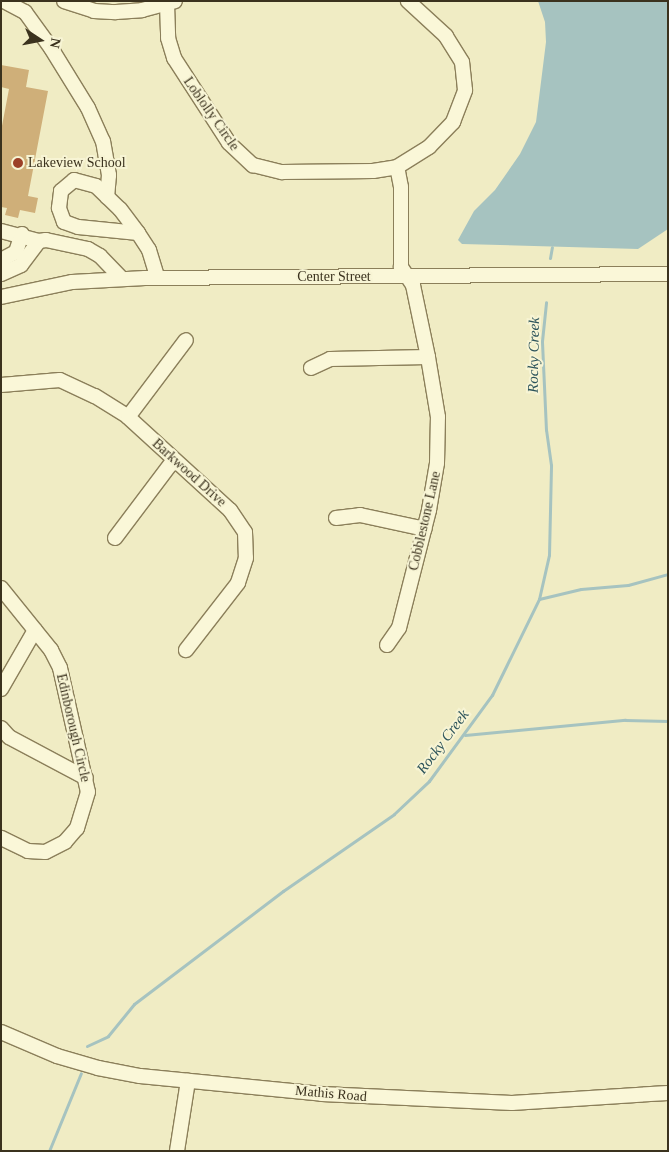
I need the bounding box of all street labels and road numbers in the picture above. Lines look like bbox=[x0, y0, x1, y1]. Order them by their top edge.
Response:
street label: Loblolly Circle bbox=[179, 74, 243, 154]
street label: Center Street bbox=[297, 269, 371, 285]
street label: Barkwood Drive bbox=[149, 435, 229, 511]
street label: Cobblestone Lane bbox=[405, 470, 445, 572]
street label: Edinborough Circle bbox=[52, 672, 94, 784]
street label: Mathis Road bbox=[294, 1082, 368, 1106]

